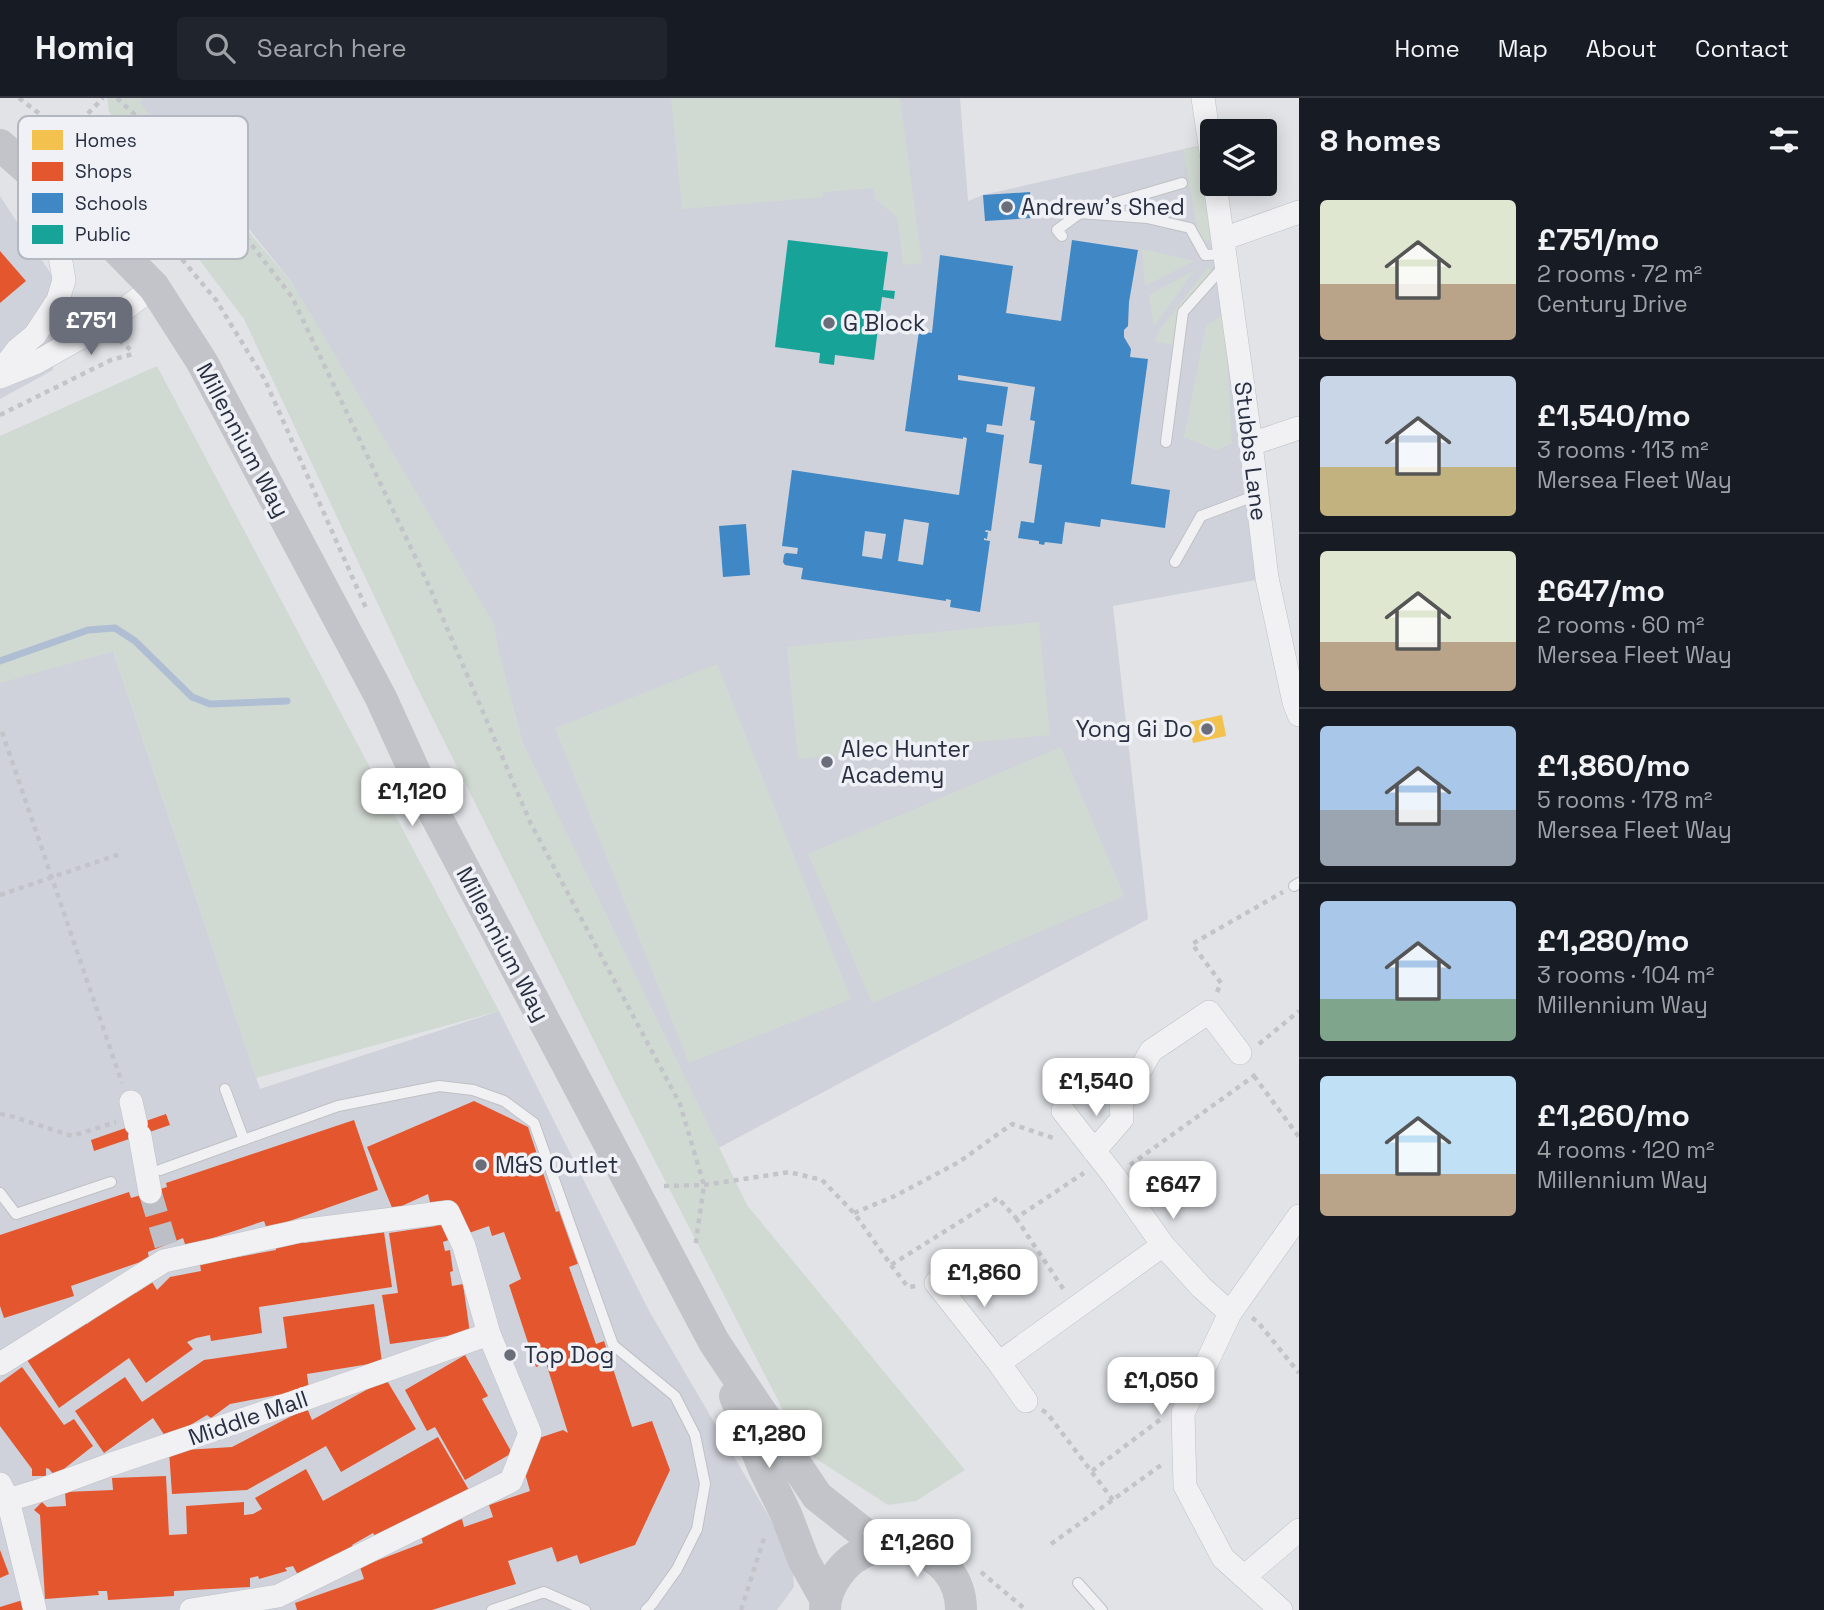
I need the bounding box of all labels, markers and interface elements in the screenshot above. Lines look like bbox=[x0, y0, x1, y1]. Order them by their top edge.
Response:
search box bbox=[177, 17, 667, 80]
text: Homiq bbox=[35, 27, 135, 69]
icon: search bbox=[201, 29, 239, 67]
text: Search here bbox=[257, 31, 407, 65]
text: Home bbox=[1394, 33, 1460, 64]
text: Map bbox=[1498, 33, 1548, 64]
text: About bbox=[1586, 33, 1657, 64]
text: Contact bbox=[1695, 33, 1789, 64]
legend bbox=[18, 116, 248, 259]
map controls bbox=[1200, 119, 1277, 196]
button: layers bbox=[1200, 119, 1277, 196]
text: 8 homes bbox=[1320, 121, 1441, 160]
icon: filters bbox=[1765, 121, 1803, 159]
text: Homes bbox=[75, 128, 137, 153]
text: Shops bbox=[75, 159, 132, 184]
text: Schools bbox=[75, 191, 148, 216]
place label: Andrew's Shed bbox=[1021, 192, 1185, 222]
marker: Andrew's Shed bbox=[999, 199, 1015, 215]
text: £751/mo bbox=[1537, 220, 1659, 259]
text: Public bbox=[75, 222, 131, 247]
icon: home bbox=[1376, 228, 1460, 312]
text: 2 rooms · 72 m² bbox=[1537, 259, 1702, 289]
text: Century Drive bbox=[1537, 289, 1688, 319]
pin: £751 bbox=[50, 298, 132, 357]
text: £751 bbox=[65, 305, 117, 335]
place label: G Block bbox=[843, 308, 925, 338]
marker: G Block bbox=[821, 315, 837, 331]
street label: Millennium Way bbox=[190, 358, 296, 522]
street label: Stubbs Lane bbox=[1228, 380, 1274, 522]
text: £1,540/mo bbox=[1537, 396, 1691, 435]
icon: home bbox=[1376, 404, 1460, 488]
text: 3 rooms · 113 m² bbox=[1537, 435, 1709, 465]
text: Mersea Fleet Way bbox=[1537, 465, 1732, 495]
text: £647/mo bbox=[1537, 571, 1665, 610]
icon: home bbox=[1376, 579, 1460, 663]
text: 2 rooms · 60 m² bbox=[1537, 610, 1704, 640]
text: Mersea Fleet Way bbox=[1537, 640, 1732, 670]
place label: Yong Gi Do bbox=[1076, 714, 1193, 744]
marker: Yong Gi Do bbox=[1199, 721, 1215, 737]
place label: Alec Hunter Academy bbox=[841, 734, 970, 790]
text: £1,860/mo bbox=[1537, 746, 1690, 785]
marker: Alec Hunter Academy bbox=[819, 754, 835, 770]
icon: home bbox=[1376, 754, 1460, 838]
pin: £1,120 bbox=[355, 768, 469, 828]
text: £1,120 bbox=[377, 776, 447, 806]
text: 5 rooms · 178 m² bbox=[1537, 785, 1712, 815]
text: Mersea Fleet Way bbox=[1537, 815, 1732, 845]
street label: Millennium Way bbox=[450, 862, 556, 1026]
text: £1,280/mo bbox=[1537, 921, 1689, 960]
icon: home bbox=[1376, 929, 1460, 1013]
text: 3 rooms · 104 m² bbox=[1537, 960, 1714, 990]
text: Millennium Way bbox=[1537, 990, 1708, 1020]
pin: £1,540 bbox=[1039, 1058, 1153, 1118]
text: £1,540 bbox=[1058, 1066, 1134, 1096]
text: £1,260/mo bbox=[1537, 1096, 1690, 1135]
icon: home bbox=[1376, 1104, 1460, 1188]
text: 4 rooms · 120 m² bbox=[1537, 1135, 1714, 1165]
place label: M&S Outlet bbox=[495, 1150, 618, 1180]
marker: M&S Outlet bbox=[473, 1157, 489, 1173]
pin: £647 bbox=[1132, 1162, 1214, 1221]
text: Millennium Way bbox=[1537, 1165, 1708, 1195]
text: £647 bbox=[1145, 1169, 1201, 1199]
pin: £1,860 bbox=[927, 1250, 1041, 1309]
text: £1,860 bbox=[947, 1257, 1021, 1287]
place label: Top Dog bbox=[524, 1340, 614, 1370]
marker: Top Dog bbox=[502, 1347, 518, 1363]
pin: £1,050 bbox=[1104, 1358, 1218, 1417]
text: £1,050 bbox=[1123, 1365, 1199, 1395]
street label: Middle Mall bbox=[184, 1384, 312, 1452]
pin: £1,280 bbox=[712, 1410, 826, 1470]
text: £1,280 bbox=[732, 1418, 806, 1448]
pin: £1,260 bbox=[860, 1520, 974, 1579]
text: £1,260 bbox=[880, 1527, 954, 1557]

